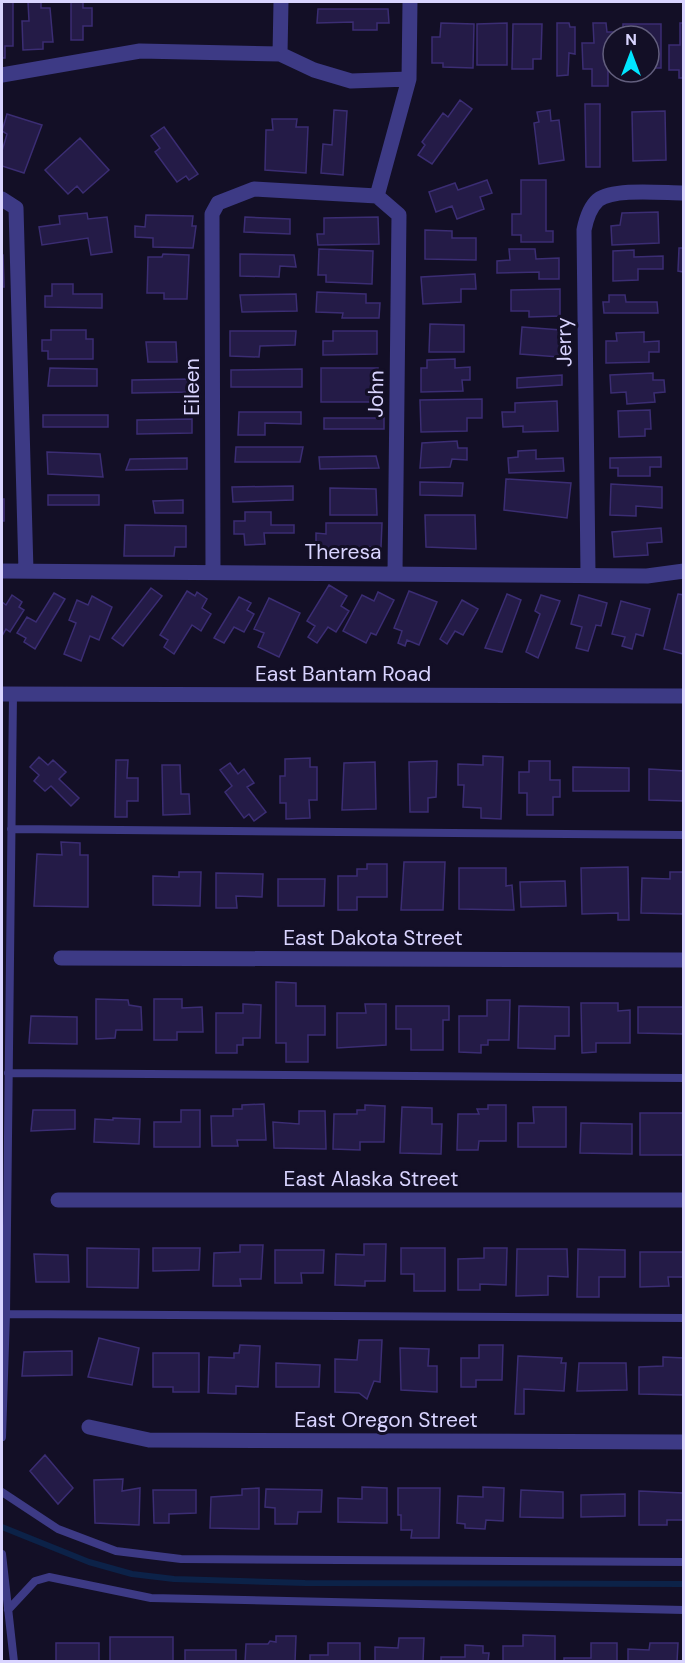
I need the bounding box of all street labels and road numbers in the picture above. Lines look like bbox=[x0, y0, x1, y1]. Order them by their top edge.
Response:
street label: Jerry bbox=[550, 317, 578, 367]
street label: Eileen bbox=[178, 358, 206, 416]
street label: John bbox=[362, 370, 390, 418]
street label: Theresa bbox=[304, 538, 382, 566]
street label: East Bantam Road bbox=[255, 660, 431, 688]
street label: East Dakota Street bbox=[283, 924, 463, 952]
street label: East Alaska Street bbox=[284, 1165, 458, 1193]
street label: East Oregon Street bbox=[294, 1406, 478, 1434]

